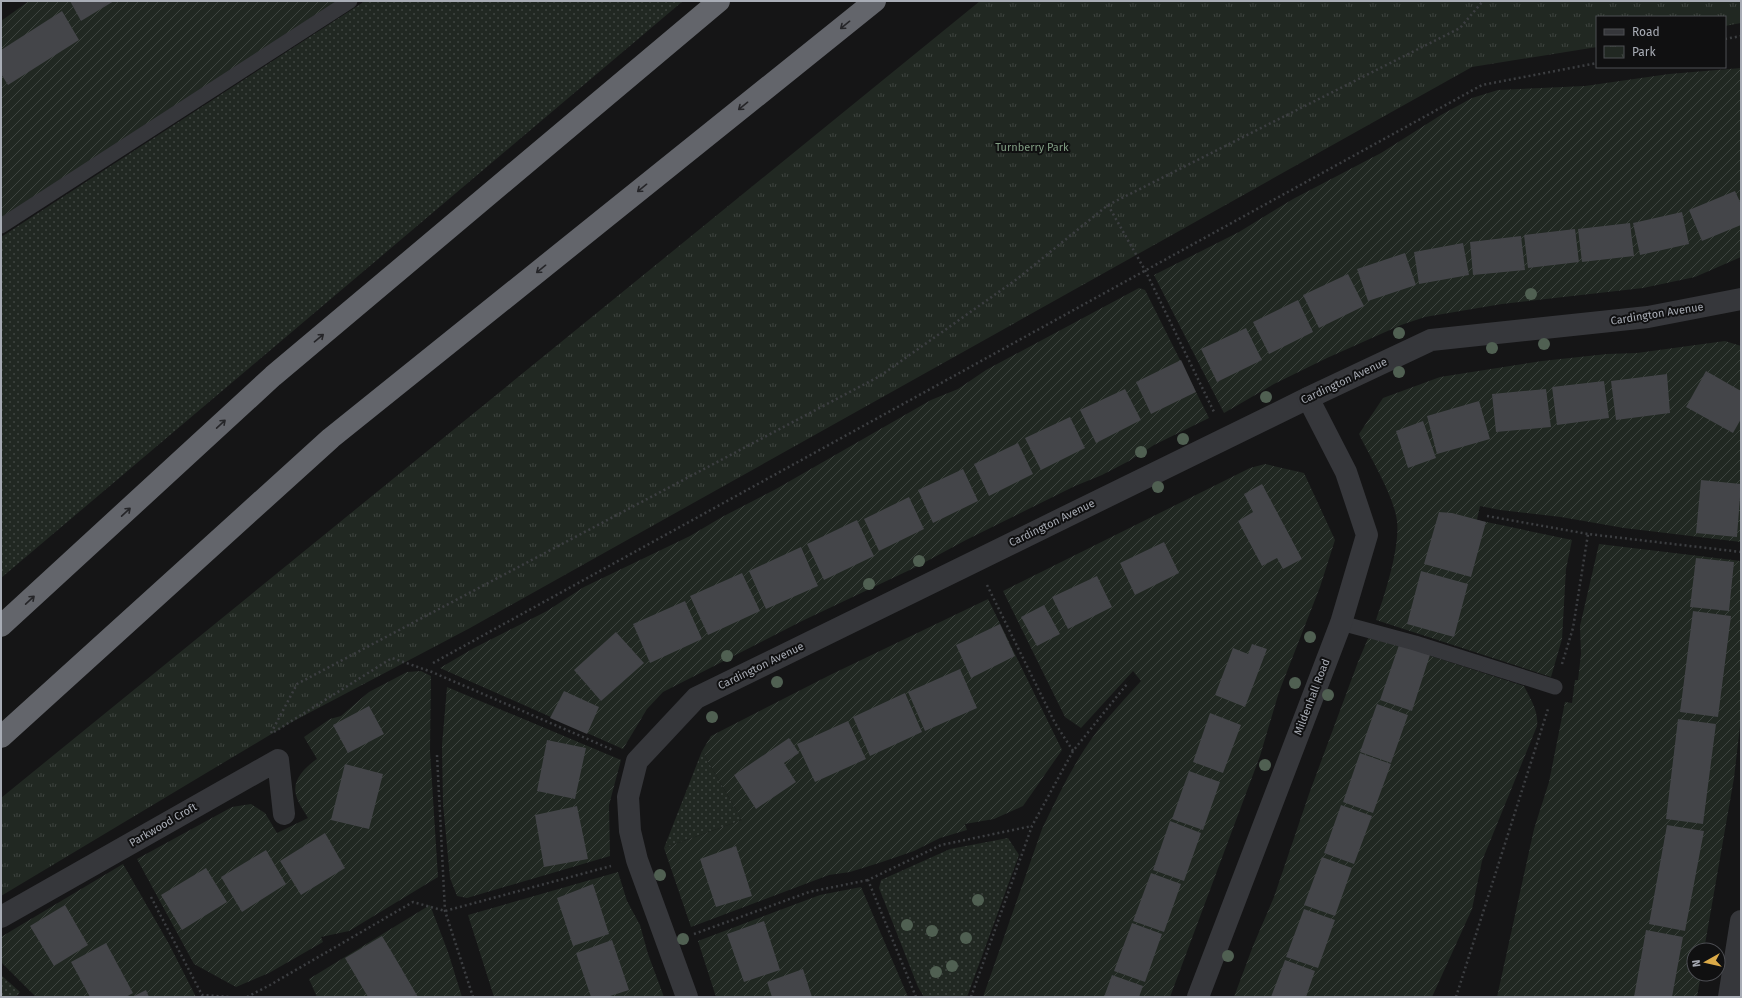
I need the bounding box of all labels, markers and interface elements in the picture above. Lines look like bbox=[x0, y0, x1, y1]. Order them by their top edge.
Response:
legend bbox=[1596, 16, 1726, 68]
one-way arrow bbox=[839, 21, 850, 30]
text: Road bbox=[1632, 25, 1660, 39]
text: Park bbox=[1632, 45, 1656, 59]
one-way arrow bbox=[738, 102, 749, 111]
park label: Turnberry Park bbox=[995, 141, 1069, 154]
one-way arrow bbox=[636, 183, 647, 192]
one-way arrow bbox=[535, 265, 546, 274]
street label: Cardington Avenue bbox=[1610, 300, 1704, 328]
one-way arrow bbox=[313, 333, 324, 342]
street label: Cardington Avenue bbox=[1299, 355, 1389, 407]
one-way arrow bbox=[216, 420, 226, 429]
street label: Cardington Avenue bbox=[1007, 497, 1097, 549]
one-way arrow bbox=[120, 507, 131, 516]
one-way arrow bbox=[25, 595, 35, 604]
street label: Cardington Avenue bbox=[716, 640, 806, 692]
street label: Mildenhall Road bbox=[1291, 657, 1333, 737]
street label: Parkwood Croft bbox=[127, 800, 199, 850]
north arrow bbox=[1686, 942, 1726, 982]
text: N bbox=[1690, 959, 1704, 968]

